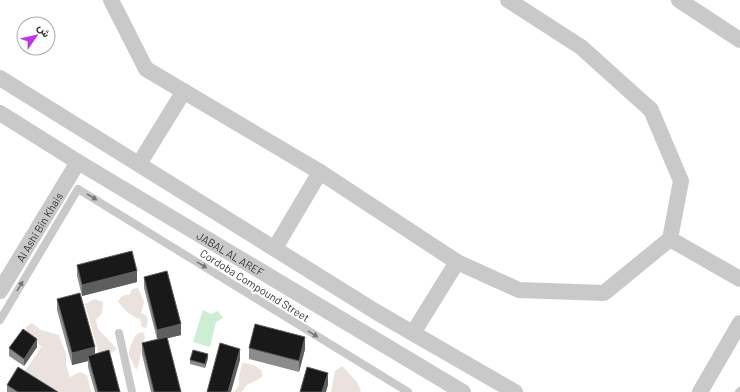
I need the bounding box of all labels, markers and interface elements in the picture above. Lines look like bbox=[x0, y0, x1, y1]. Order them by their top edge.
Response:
north arrow bbox=[16, 16, 56, 56]
text: ش bbox=[35, 21, 54, 40]
street label: Al Ashi Bin Khais bbox=[13, 190, 65, 264]
one-way arrow bbox=[87, 193, 97, 201]
street label: JABAL AL AREF bbox=[195, 228, 267, 278]
street label: Cordoba Compound Street bbox=[198, 246, 312, 324]
one-way arrow bbox=[196, 262, 208, 269]
one-way arrow bbox=[16, 280, 23, 292]
one-way arrow bbox=[307, 330, 319, 337]

